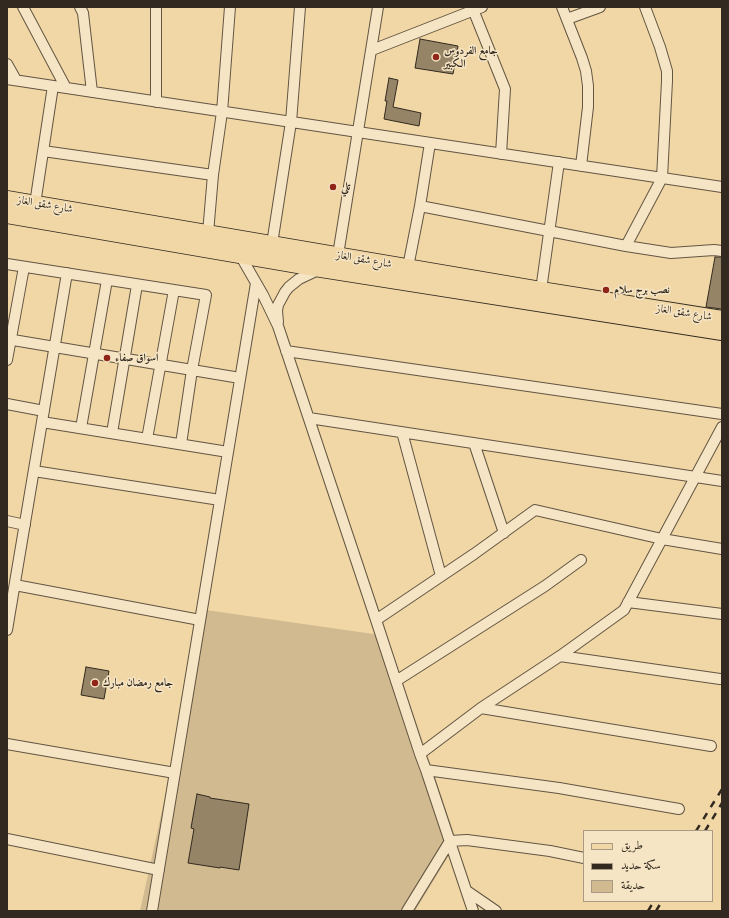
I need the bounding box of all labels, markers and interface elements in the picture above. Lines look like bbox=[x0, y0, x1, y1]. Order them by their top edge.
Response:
place label: جامع الفردوس الكبير bbox=[444, 44, 498, 70]
marker: جامع الفردوس الكبير bbox=[431, 52, 441, 62]
place label: تلي bbox=[341, 180, 350, 194]
marker: تلي bbox=[328, 182, 338, 192]
street label: شارع شقق الغاز bbox=[16, 194, 74, 216]
street label: شارع شقق الغاز bbox=[335, 249, 393, 271]
place label: نصب برج سلام bbox=[614, 283, 670, 297]
marker: نصب برج سلام bbox=[601, 285, 611, 295]
street label: شارع شقق الغاز bbox=[655, 302, 713, 324]
place label: اسواق صفاء bbox=[115, 351, 158, 365]
marker: اسواق صفاء bbox=[102, 353, 112, 363]
place label: جامع رمضان مبارك bbox=[103, 676, 173, 690]
marker: جامع رمضان مبارك bbox=[90, 678, 100, 688]
legend bbox=[583, 830, 713, 902]
text: طريق bbox=[621, 838, 643, 852]
text: سكة حديد bbox=[621, 858, 661, 872]
text: حديقة bbox=[621, 878, 645, 892]

